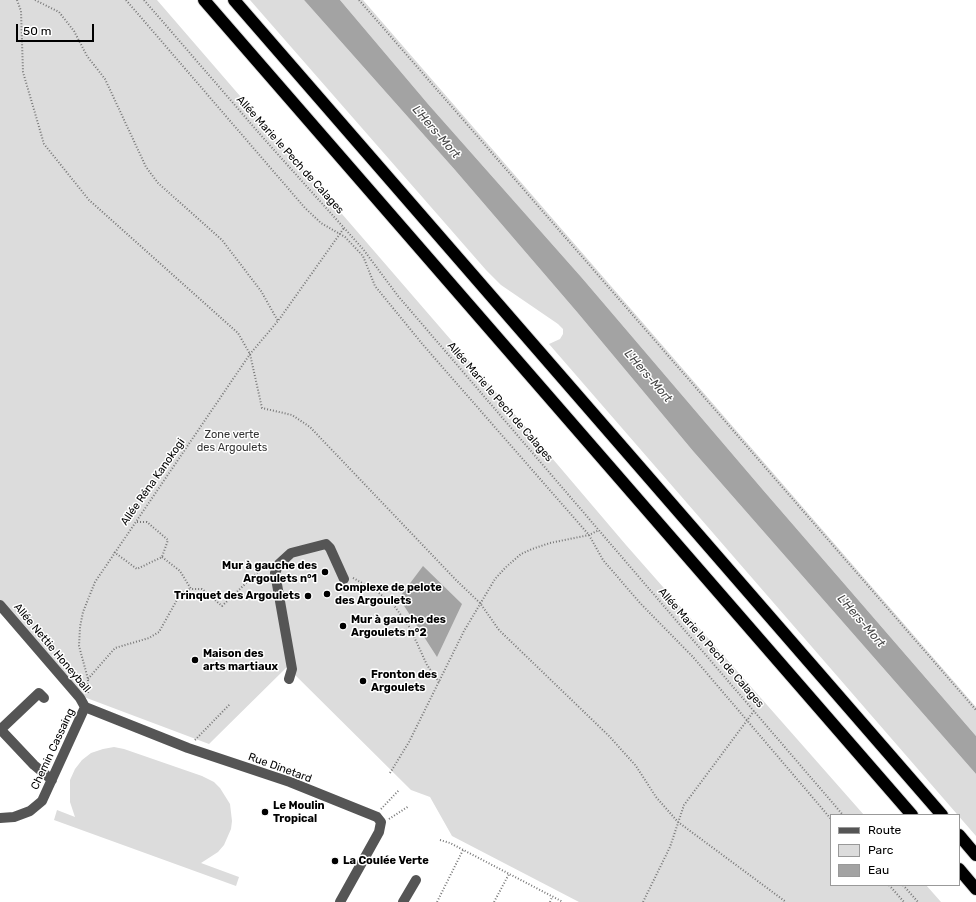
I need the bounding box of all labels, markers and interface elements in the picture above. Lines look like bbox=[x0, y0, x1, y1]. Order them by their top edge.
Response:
scale bar bbox=[18, 16, 96, 42]
text: 50 m bbox=[23, 24, 51, 38]
street label: Allée Marie le Pech de Calages bbox=[233, 93, 347, 217]
water label: L'Hers-Mort bbox=[409, 103, 463, 161]
street label: Allée Marie le Pech de Calages bbox=[444, 339, 556, 465]
water label: L'Hers-Mort bbox=[621, 347, 675, 405]
park label: Zone verte des Argoulets bbox=[197, 428, 267, 454]
street label: Allée Réna Kanokogi bbox=[118, 436, 188, 528]
place label: Mur à gauche des Argoulets n°1 bbox=[222, 559, 317, 585]
marker: Mur à gauche des Argoulets n°1 bbox=[320, 567, 330, 577]
place label: Complexe de pelote des Argoulets bbox=[335, 581, 442, 607]
street label: Allée Marie le Pech de Calages bbox=[655, 585, 767, 711]
place label: Trinquet des Argoulets bbox=[174, 589, 300, 603]
marker: Complexe de pelote des Argoulets bbox=[322, 589, 332, 599]
marker: Trinquet des Argoulets bbox=[303, 591, 313, 601]
water label: L'Hers-Mort bbox=[834, 592, 888, 650]
street label: Allée Nettie Honeyball bbox=[11, 601, 93, 695]
place label: Mur à gauche des Argoulets n°2 bbox=[351, 613, 446, 639]
marker: Mur à gauche des Argoulets n°2 bbox=[338, 621, 348, 631]
place label: Maison des arts martiaux bbox=[203, 647, 278, 673]
marker: Maison des arts martiaux bbox=[190, 655, 200, 665]
place label: Fronton des Argoulets bbox=[371, 668, 437, 694]
marker: Fronton des Argoulets bbox=[358, 676, 368, 686]
street label: Chemin Cassaing bbox=[28, 706, 78, 792]
street label: Rue Dinetard bbox=[246, 750, 314, 786]
place label: Le Moulin Tropical bbox=[273, 799, 325, 825]
marker: Le Moulin Tropical bbox=[260, 807, 270, 817]
legend bbox=[830, 814, 960, 886]
text: Route bbox=[868, 823, 901, 837]
text: Parc bbox=[868, 843, 893, 857]
place label: La Coulée Verte bbox=[343, 854, 429, 868]
marker: La Coulée Verte bbox=[330, 856, 340, 866]
text: Eau bbox=[868, 863, 889, 877]

